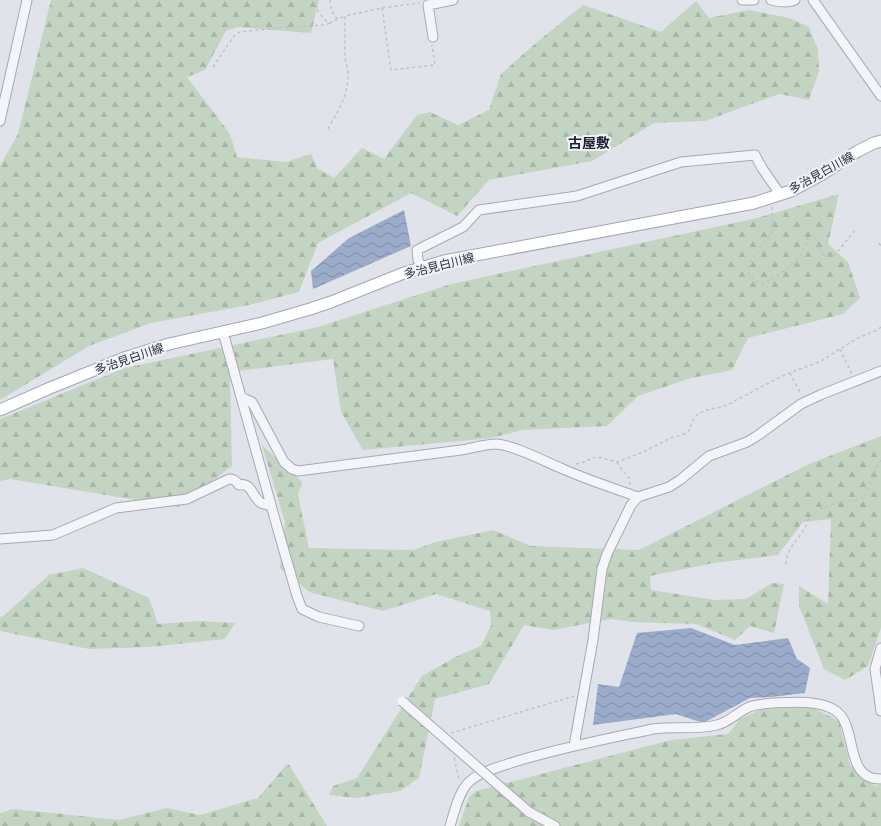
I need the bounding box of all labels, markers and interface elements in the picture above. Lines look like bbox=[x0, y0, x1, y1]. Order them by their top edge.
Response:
district label: 古屋敷 bbox=[568, 134, 610, 151]
street label: 多治見白川線 bbox=[786, 148, 856, 196]
street label: 多治見白川線 bbox=[402, 249, 476, 281]
street label: 多治見白川線 bbox=[93, 340, 165, 376]

